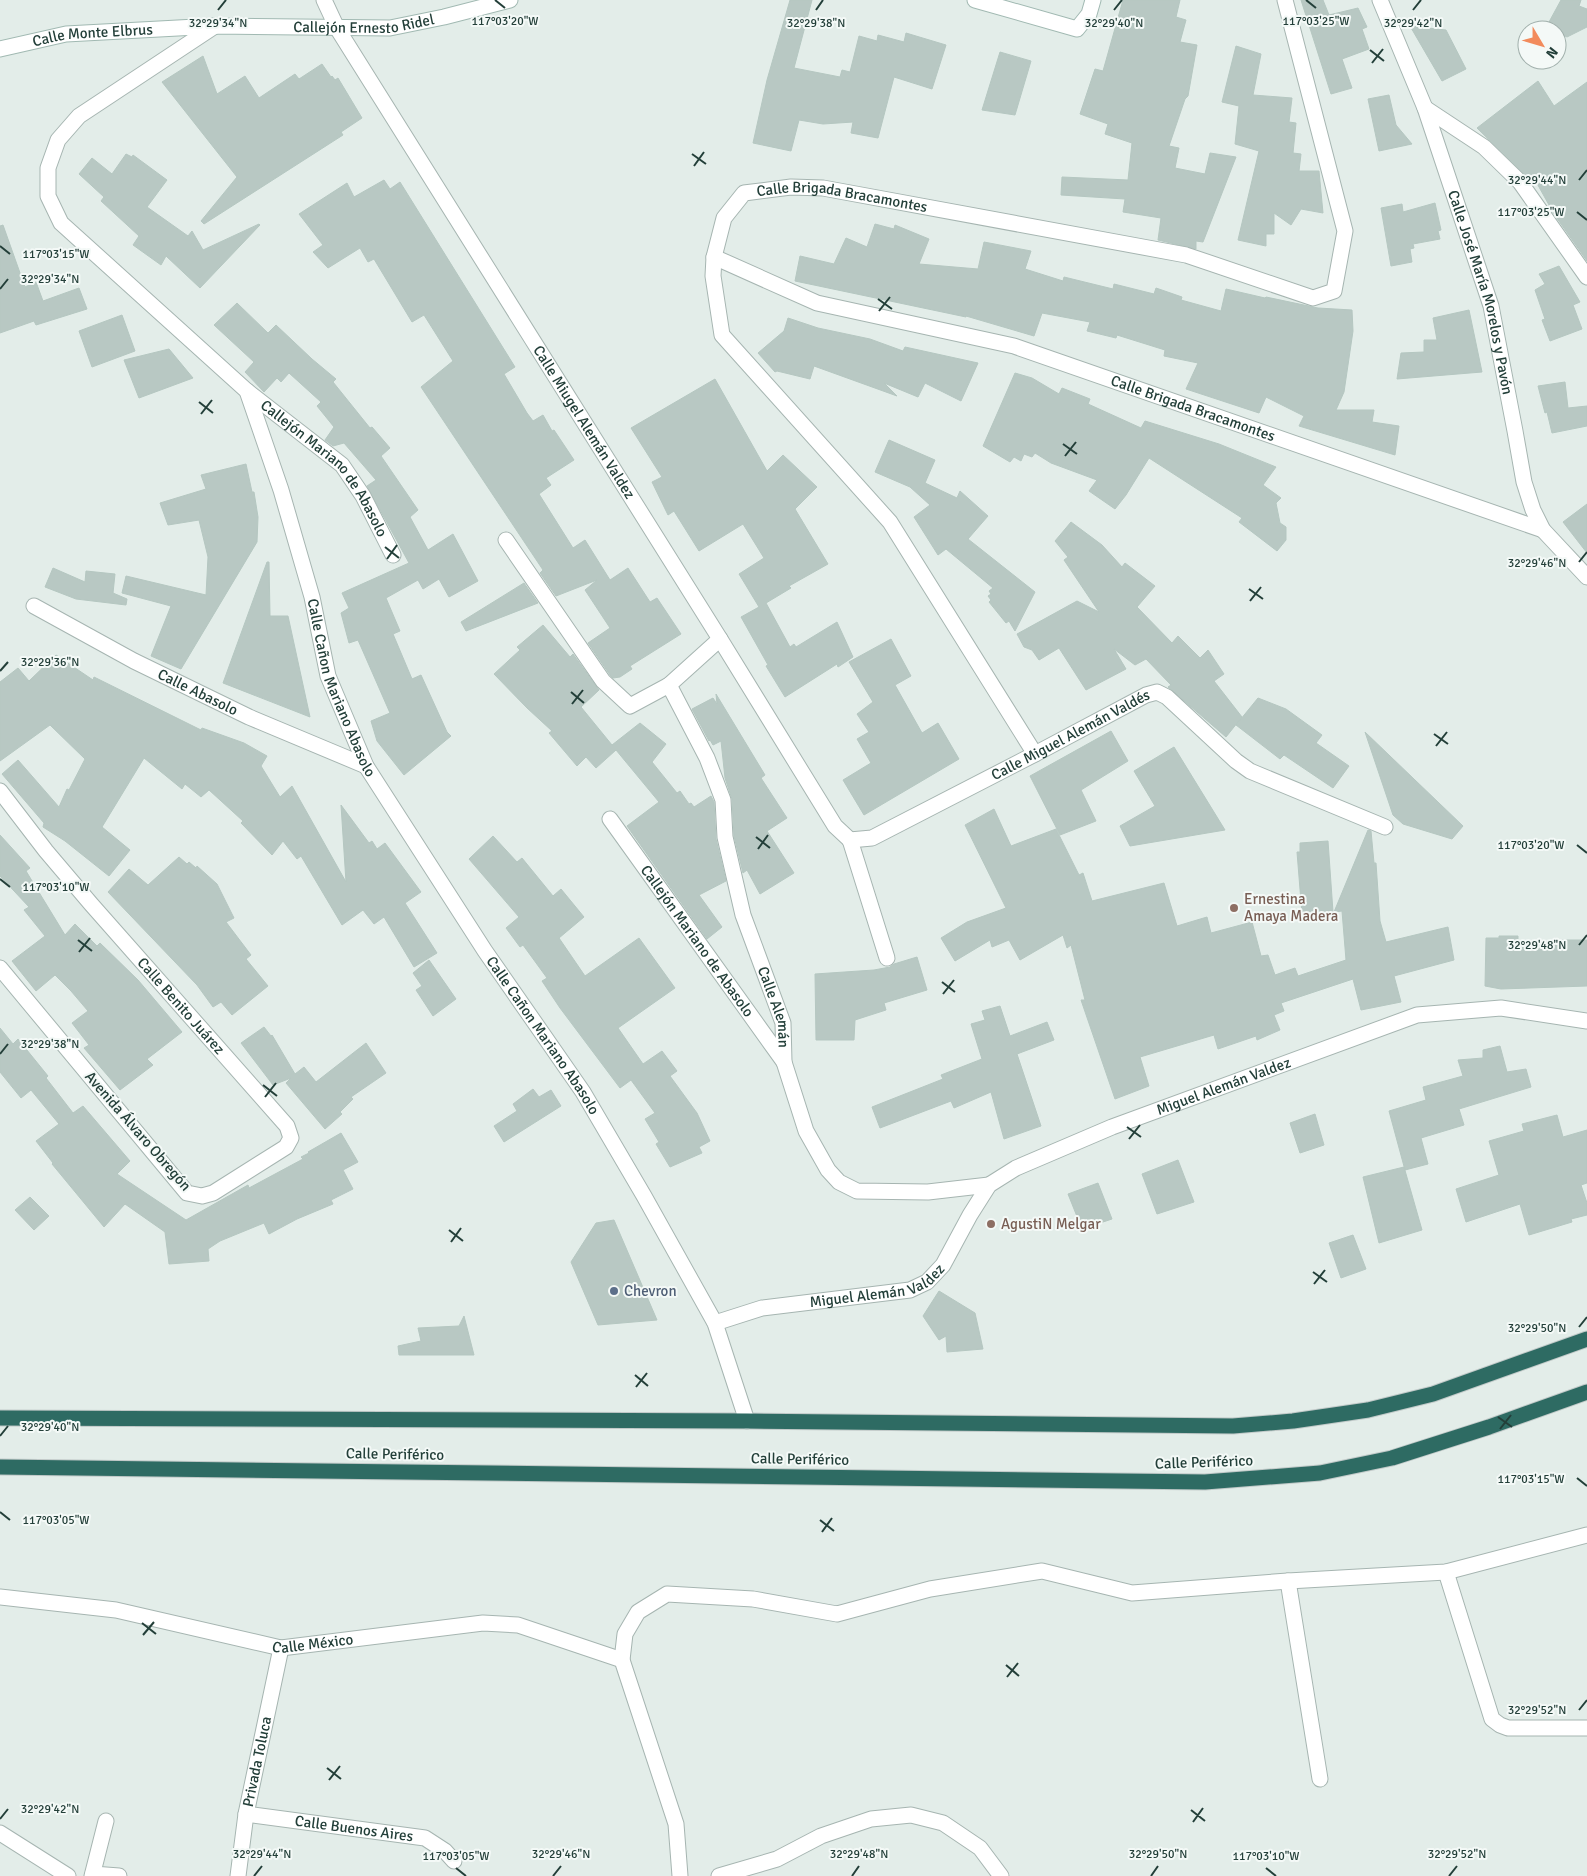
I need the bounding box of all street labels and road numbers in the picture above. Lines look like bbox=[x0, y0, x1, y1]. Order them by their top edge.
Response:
street label: Callejón Ernesto Ridel bbox=[293, 10, 436, 37]
street label: Calle Monte Elbrus bbox=[31, 20, 154, 50]
street label: Calle Brigada Bracamontes bbox=[755, 178, 929, 216]
street label: Calle José María Morelos y Pavón bbox=[1444, 188, 1517, 396]
street label: Calle Miugel Alemán Valdez bbox=[529, 342, 639, 502]
street label: Calle Brigada Bracamontes bbox=[1109, 371, 1278, 445]
street label: Callejón Mariano de Abasolo bbox=[257, 396, 391, 540]
street label: Calle Cañon Mariano Abasolo bbox=[304, 597, 380, 780]
street label: Calle Abasolo bbox=[155, 665, 241, 719]
street label: Calle Miguel Alemán Valdés bbox=[988, 685, 1152, 784]
street label: Callejón Mariano de Abasolo bbox=[637, 862, 758, 1021]
street label: Calle Cañon Mariano Abasolo bbox=[482, 953, 603, 1118]
street label: Calle Benito Juárez bbox=[133, 954, 229, 1058]
street label: Calle Alemán bbox=[754, 964, 793, 1048]
street label: Miguel Alemán Valdez bbox=[1154, 1053, 1293, 1119]
street label: Avenida Álvaro Obregón bbox=[81, 1067, 196, 1194]
street label: Miguel Alemán Valdez bbox=[808, 1260, 949, 1311]
street label: Calle Periférico bbox=[346, 1444, 444, 1464]
street label: Calle Periférico bbox=[751, 1449, 849, 1469]
street label: Calle Periférico bbox=[1155, 1451, 1254, 1473]
street label: Calle México bbox=[270, 1630, 354, 1657]
street label: Privada Toluca bbox=[239, 1715, 275, 1809]
street label: Calle Buenos Aires bbox=[294, 1812, 415, 1845]

